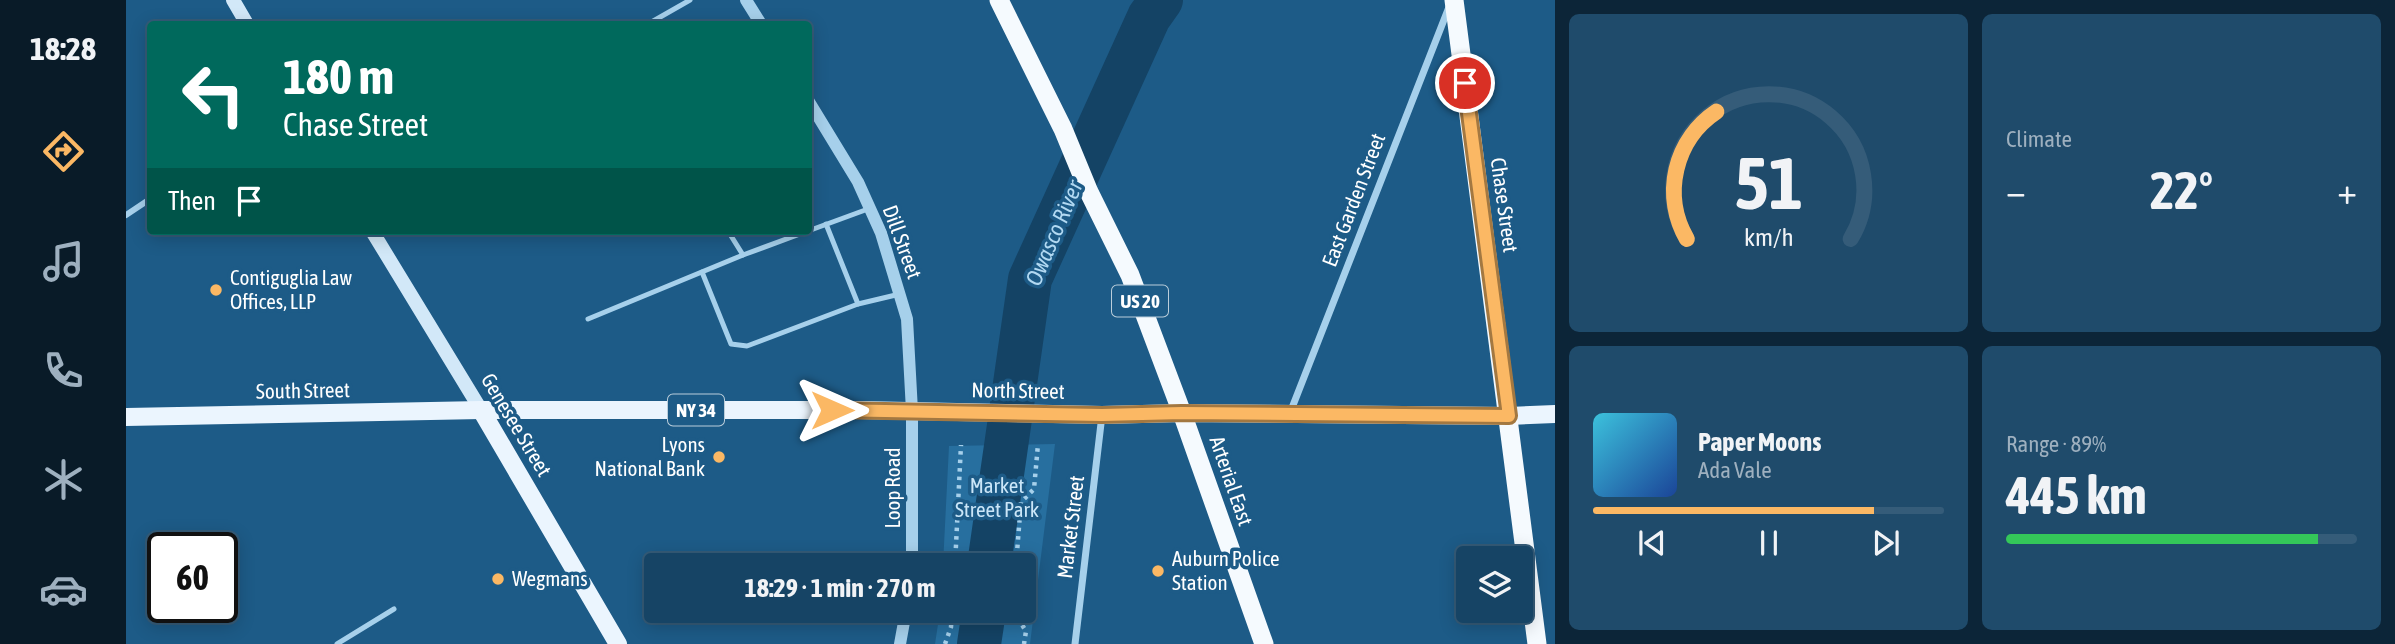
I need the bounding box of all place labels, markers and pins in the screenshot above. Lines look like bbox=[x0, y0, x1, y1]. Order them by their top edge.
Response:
pin bbox=[1435, 53, 1495, 113]
place label: Contiguglia Law Offices, LLP bbox=[230, 265, 353, 313]
marker: Contiguglia Law Offices, LLP bbox=[208, 282, 224, 298]
place label: Lyons National Bank bbox=[595, 432, 705, 480]
marker: Lyons National Bank bbox=[711, 449, 727, 465]
place label: Auburn Police Station bbox=[1172, 546, 1279, 594]
marker: Auburn Police Station bbox=[1150, 563, 1166, 579]
place label: Wegmans bbox=[512, 566, 588, 590]
marker: Wegmans bbox=[490, 571, 506, 587]

